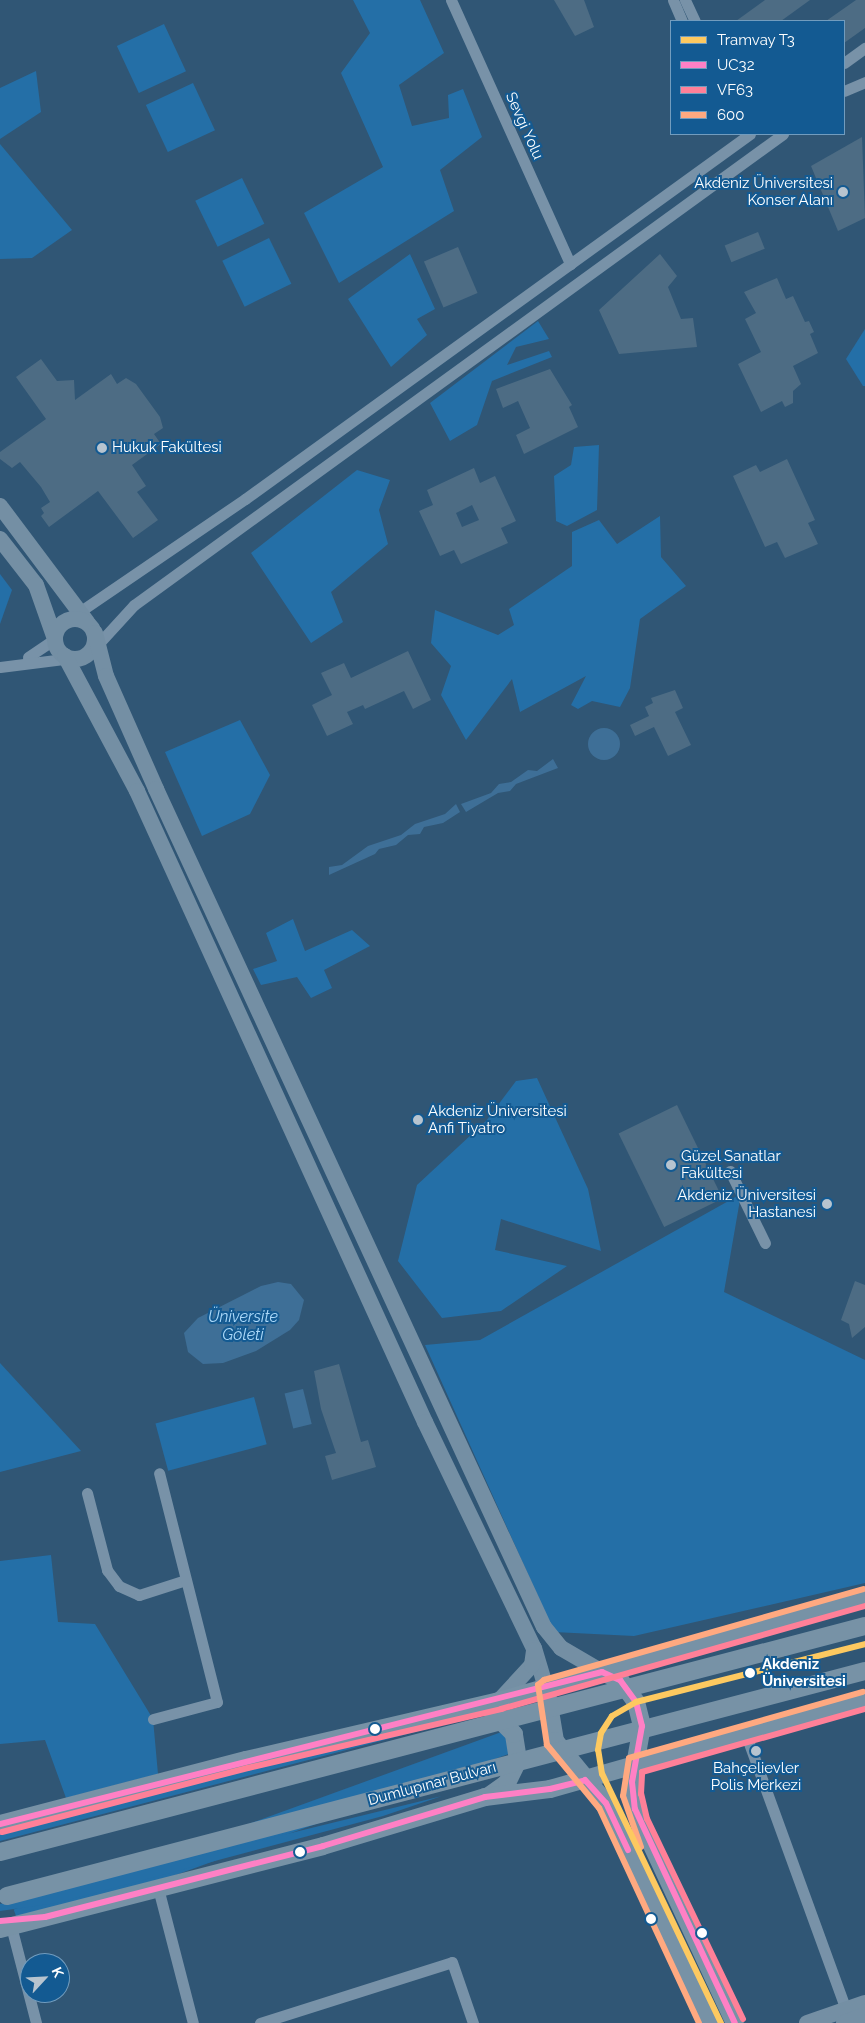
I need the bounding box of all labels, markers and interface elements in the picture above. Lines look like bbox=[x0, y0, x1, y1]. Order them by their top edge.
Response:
legend bbox=[670, 20, 845, 135]
text: Tramvay T3 bbox=[717, 31, 795, 49]
text: UC32 bbox=[717, 56, 754, 74]
text: VF63 bbox=[717, 81, 753, 99]
street label: Sevgi Yolu bbox=[501, 89, 547, 163]
text: 600 bbox=[717, 106, 744, 124]
place label: Akdeniz Üniversitesi Konser Alanı bbox=[694, 174, 833, 209]
marker: Akdeniz Üniversitesi Konser Alanı bbox=[837, 186, 849, 198]
place label: Hukuk Fakültesi bbox=[112, 439, 222, 457]
marker: Hukuk Fakültesi bbox=[96, 442, 108, 454]
place label: Akdeniz Üniversitesi Anfi Tiyatro bbox=[428, 1102, 567, 1137]
marker: Akdeniz Üniversitesi Anfi Tiyatro bbox=[412, 1114, 424, 1126]
place label: Güzel Sanatlar Fakültesi bbox=[681, 1147, 781, 1182]
marker: Güzel Sanatlar Fakültesi bbox=[665, 1159, 677, 1171]
place label: Akdeniz Üniversitesi Hastanesi bbox=[677, 1186, 816, 1221]
marker: Akdeniz Üniversitesi Hastanesi bbox=[820, 1197, 834, 1211]
water label: Üniversite Göleti bbox=[208, 1307, 278, 1345]
place label: Akdeniz Üniversitesi bbox=[762, 1655, 846, 1690]
marker: Akdeniz Üniversitesi bbox=[741, 1664, 759, 1682]
unlabelled marker bbox=[370, 1724, 380, 1734]
marker: Bahçelievler Polis Merkezi bbox=[750, 1745, 762, 1757]
street label: Dumlupınar Bulvarı bbox=[366, 1758, 498, 1810]
place label: Bahçelievler Polis Merkezi bbox=[711, 1759, 801, 1794]
unlabelled marker bbox=[295, 1847, 305, 1857]
unlabelled marker bbox=[646, 1914, 656, 1924]
unlabelled marker bbox=[697, 1928, 707, 1938]
north arrow bbox=[20, 1953, 70, 2003]
text: K bbox=[48, 1964, 67, 1980]

